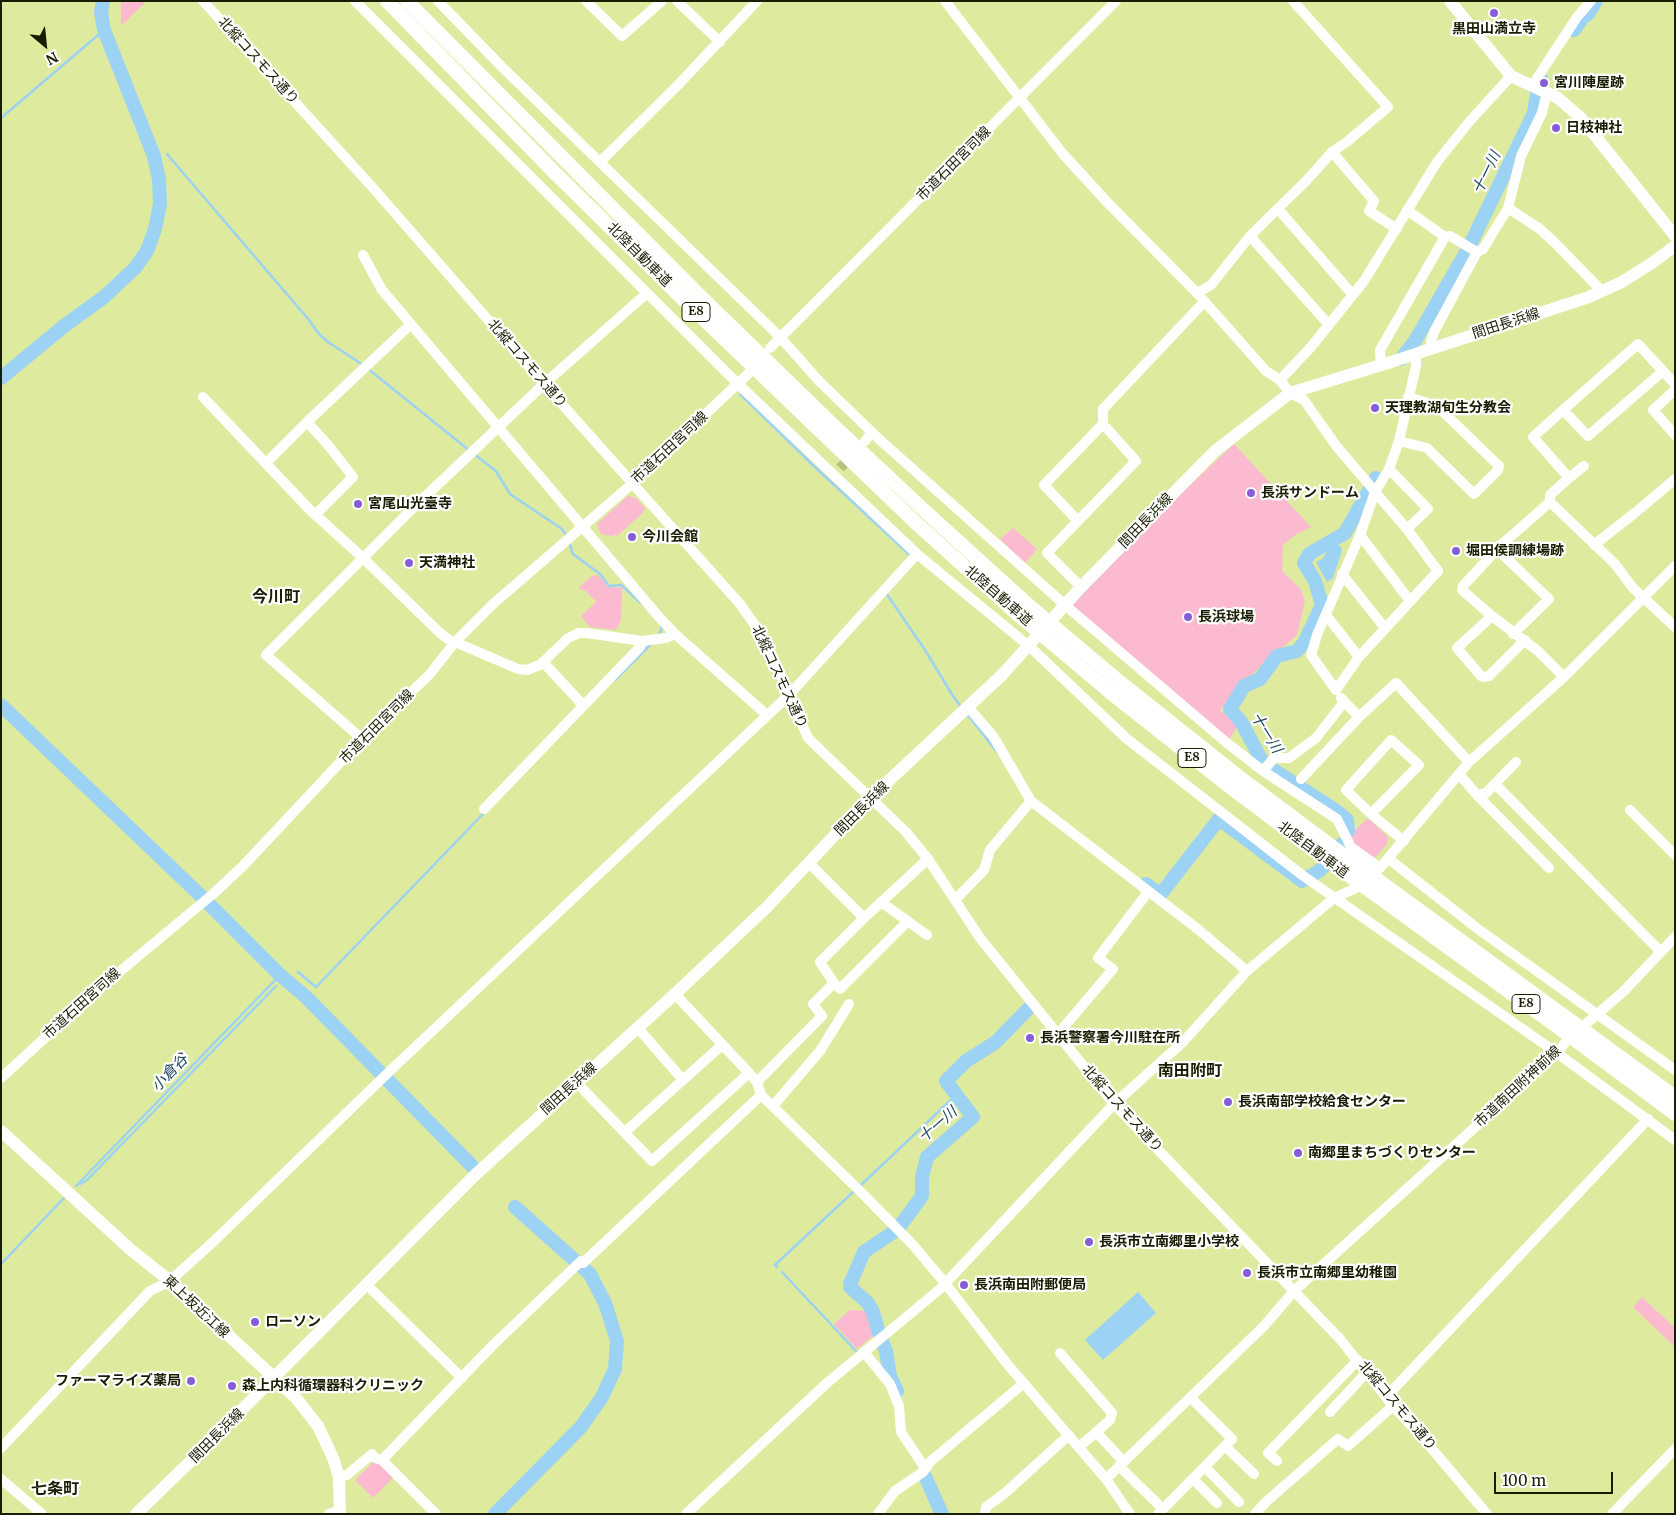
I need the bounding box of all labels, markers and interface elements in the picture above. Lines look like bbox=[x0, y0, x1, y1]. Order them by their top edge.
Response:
marker: 黒田山満立寺 bbox=[1488, 7, 1500, 19]
street label: 北縦コスモス通り bbox=[214, 14, 302, 108]
north arrow bbox=[20, 20, 70, 70]
place label: 黒田山満立寺 bbox=[1452, 21, 1536, 37]
text: N bbox=[43, 48, 61, 69]
place label: 宮川陣屋跡 bbox=[1554, 75, 1624, 91]
marker: 宮川陣屋跡 bbox=[1538, 77, 1550, 89]
place label: 日枝神社 bbox=[1566, 120, 1622, 136]
marker: 日枝神社 bbox=[1550, 122, 1562, 134]
street label: 市道石田宮司線 bbox=[913, 123, 995, 205]
water label: 十一川 bbox=[1469, 149, 1505, 197]
street label: 北陸自動車道 bbox=[603, 219, 675, 291]
road number: E8 bbox=[682, 302, 710, 322]
street label: 間田長浜線 bbox=[1470, 305, 1542, 343]
street label: 北縦コスモス通り bbox=[484, 316, 570, 412]
place label: 天理教湖旬生分教会 bbox=[1385, 400, 1511, 416]
marker: 天理教湖旬生分教会 bbox=[1369, 402, 1381, 414]
street label: 市道石田宮司線 bbox=[628, 408, 712, 488]
place label: 長浜サンドーム bbox=[1261, 485, 1359, 501]
marker: 長浜サンドーム bbox=[1245, 487, 1257, 499]
street label: 間田長浜線 bbox=[1116, 490, 1176, 552]
place label: 宮尾山光臺寺 bbox=[368, 496, 452, 512]
marker: 宮尾山光臺寺 bbox=[352, 498, 364, 510]
place label: 今川会館 bbox=[642, 529, 698, 545]
marker: 今川会館 bbox=[626, 531, 638, 543]
place label: 堀田侯調練場跡 bbox=[1466, 543, 1564, 559]
marker: 堀田侯調練場跡 bbox=[1450, 545, 1462, 557]
place label: 天満神社 bbox=[419, 555, 475, 571]
marker: 天満神社 bbox=[403, 557, 415, 569]
street label: 北陸自動車道 bbox=[961, 562, 1035, 630]
district label: 今川町 bbox=[252, 587, 300, 607]
place label: 長浜球場 bbox=[1198, 609, 1254, 625]
marker: 長浜球場 bbox=[1182, 611, 1194, 623]
street label: 北縦コスモス通り bbox=[748, 623, 810, 731]
street label: 市道石田宮司線 bbox=[336, 686, 418, 768]
water label: 十一川 bbox=[1246, 709, 1286, 757]
road number: E8 bbox=[1178, 748, 1206, 768]
street label: 間田長浜線 bbox=[831, 778, 893, 840]
street label: 北陸自動車道 bbox=[1274, 818, 1352, 882]
street label: 市道石田宮司線 bbox=[40, 965, 124, 1043]
road number: E8 bbox=[1512, 994, 1540, 1014]
place label: 長浜警察署今川駐在所 bbox=[1040, 1030, 1180, 1046]
marker: 長浜警察署今川駐在所 bbox=[1024, 1032, 1036, 1044]
street label: 市道南田附神前線 bbox=[1471, 1043, 1565, 1131]
water label: 小倉谷 bbox=[148, 1051, 192, 1095]
street label: 間田長浜線 bbox=[537, 1059, 601, 1119]
district label: 南田附町 bbox=[1158, 1061, 1222, 1081]
street label: 北縦コスモス通り bbox=[1078, 1062, 1166, 1156]
place label: 長浜南部学校給食センター bbox=[1238, 1094, 1406, 1110]
marker: 長浜南部学校給食センター bbox=[1222, 1096, 1234, 1108]
water label: 十一川 bbox=[915, 1103, 961, 1147]
place label: 南郷里まちづくりセンター bbox=[1308, 1145, 1476, 1161]
marker: 南郷里まちづくりセンター bbox=[1292, 1147, 1304, 1159]
place label: 長浜市立南郷里小学校 bbox=[1099, 1234, 1239, 1250]
marker: 長浜市立南郷里小学校 bbox=[1083, 1236, 1095, 1248]
place label: 長浜市立南郷里幼稚園 bbox=[1257, 1265, 1397, 1281]
marker: 長浜市立南郷里幼稚園 bbox=[1241, 1267, 1253, 1279]
street label: 東上坂近江線 bbox=[160, 1272, 232, 1342]
place label: 長浜南田附郵便局 bbox=[974, 1277, 1086, 1293]
marker: 長浜南田附郵便局 bbox=[958, 1279, 970, 1291]
place label: ローソン bbox=[265, 1314, 321, 1330]
marker: ローソン bbox=[249, 1316, 261, 1328]
street label: 北縦コスモス通り bbox=[1355, 1358, 1439, 1454]
place label: ファーマライズ薬局 bbox=[55, 1373, 181, 1389]
marker: ファーマライズ薬局 bbox=[185, 1375, 197, 1387]
place label: 森上内科循環器科クリニック bbox=[242, 1378, 424, 1394]
marker: 森上内科循環器科クリニック bbox=[226, 1380, 238, 1392]
street label: 間田長浜線 bbox=[186, 1405, 248, 1467]
scale bar bbox=[1496, 1462, 1615, 1494]
text: 100 m bbox=[1502, 1471, 1546, 1490]
district label: 七条町 bbox=[31, 1479, 79, 1499]

